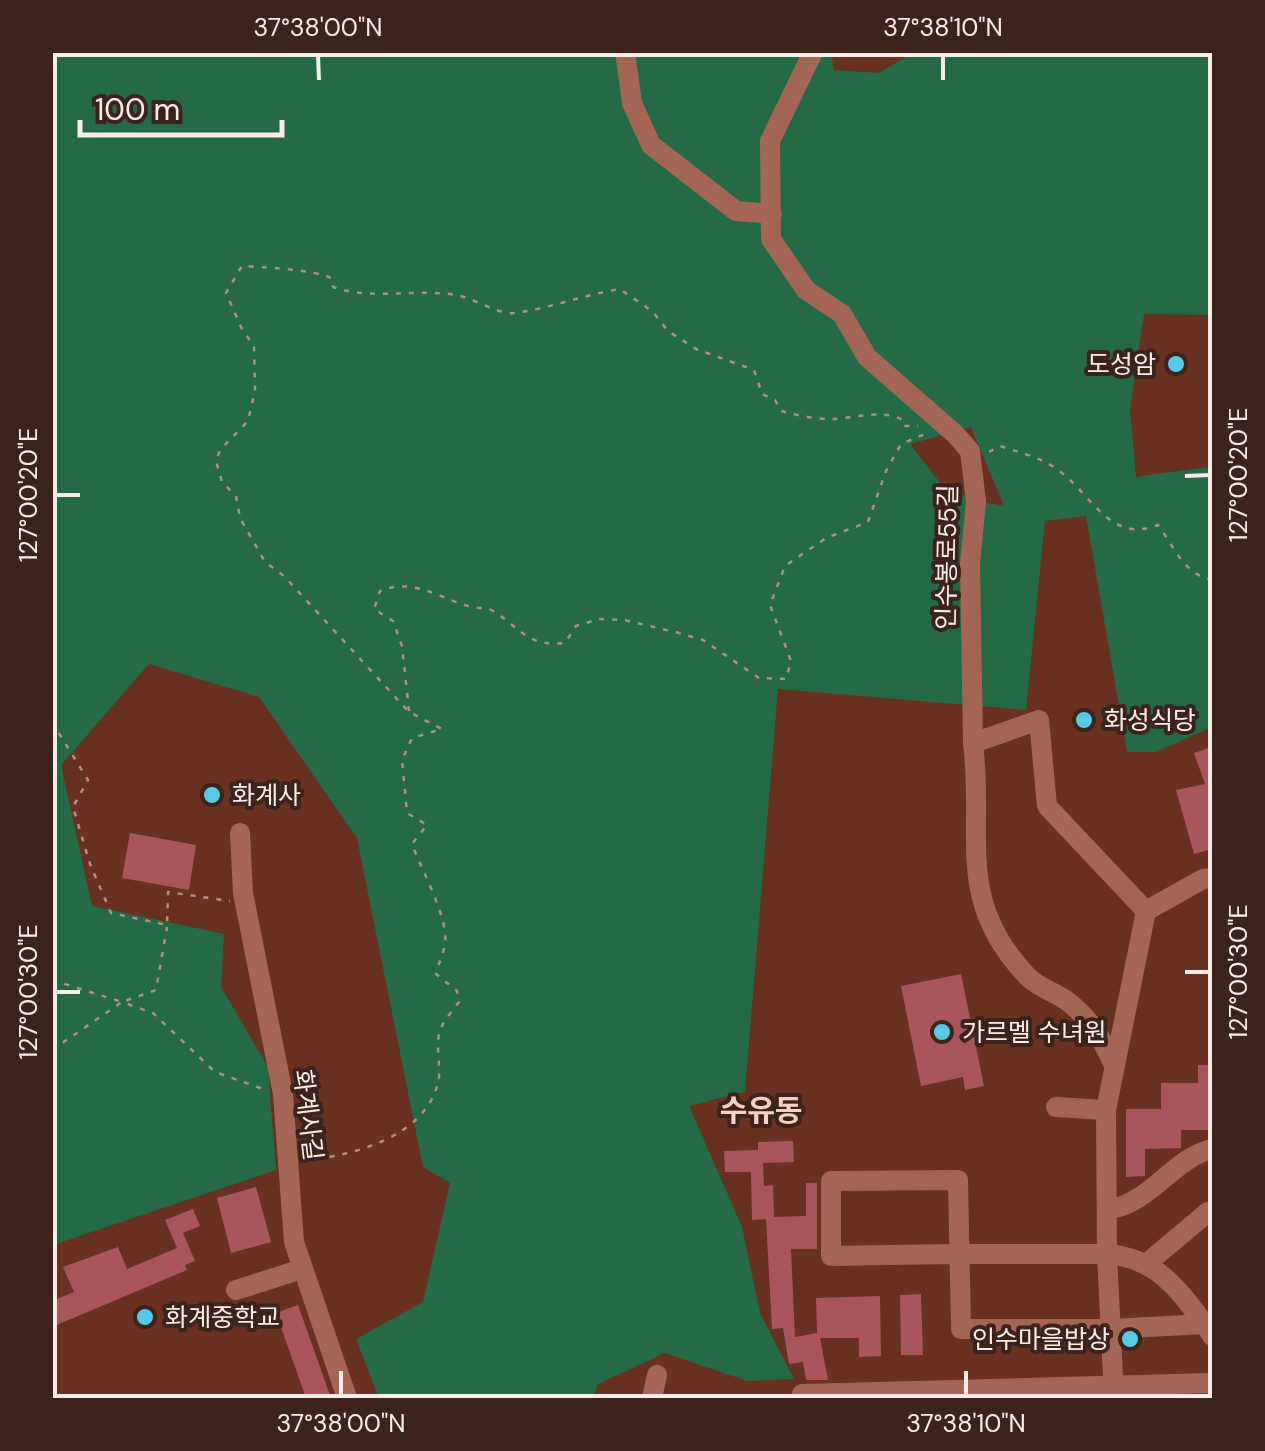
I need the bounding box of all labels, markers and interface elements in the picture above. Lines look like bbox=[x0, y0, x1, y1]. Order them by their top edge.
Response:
text: 37°38'00"N bbox=[254, 11, 382, 44]
text: 37°38'10"N bbox=[883, 11, 1003, 44]
scale bar bbox=[80, 75, 282, 137]
text: 100 m bbox=[95, 90, 180, 129]
place label: 도성암 bbox=[1087, 348, 1156, 381]
marker: 도성암 bbox=[1165, 353, 1187, 375]
text: 127°00'20"E bbox=[1222, 408, 1255, 542]
text: 127°00'20"E bbox=[12, 428, 45, 562]
street label: 인수봉로55길 bbox=[929, 484, 965, 630]
place label: 화성식당 bbox=[1104, 704, 1196, 737]
marker: 화성식당 bbox=[1073, 709, 1095, 731]
place label: 화계사 bbox=[232, 779, 301, 812]
marker: 화계사 bbox=[201, 784, 223, 806]
text: 127°00'30"E bbox=[1222, 904, 1255, 1040]
text: 127°00'30"E bbox=[12, 924, 45, 1060]
place label: 가르멜 수녀원 bbox=[962, 1016, 1107, 1049]
marker: 가르멜 수녀원 bbox=[931, 1021, 953, 1043]
street label: 화계사길 bbox=[286, 1067, 330, 1163]
district label: 수유동 bbox=[720, 1091, 802, 1130]
place label: 화계중학교 bbox=[165, 1301, 280, 1334]
marker: 화계중학교 bbox=[134, 1306, 156, 1328]
place label: 인수마을밥상 bbox=[972, 1323, 1110, 1356]
marker: 인수마을밥상 bbox=[1119, 1328, 1141, 1350]
text: 37°38'00"N bbox=[277, 1407, 405, 1440]
text: 37°38'10"N bbox=[906, 1407, 1026, 1440]

